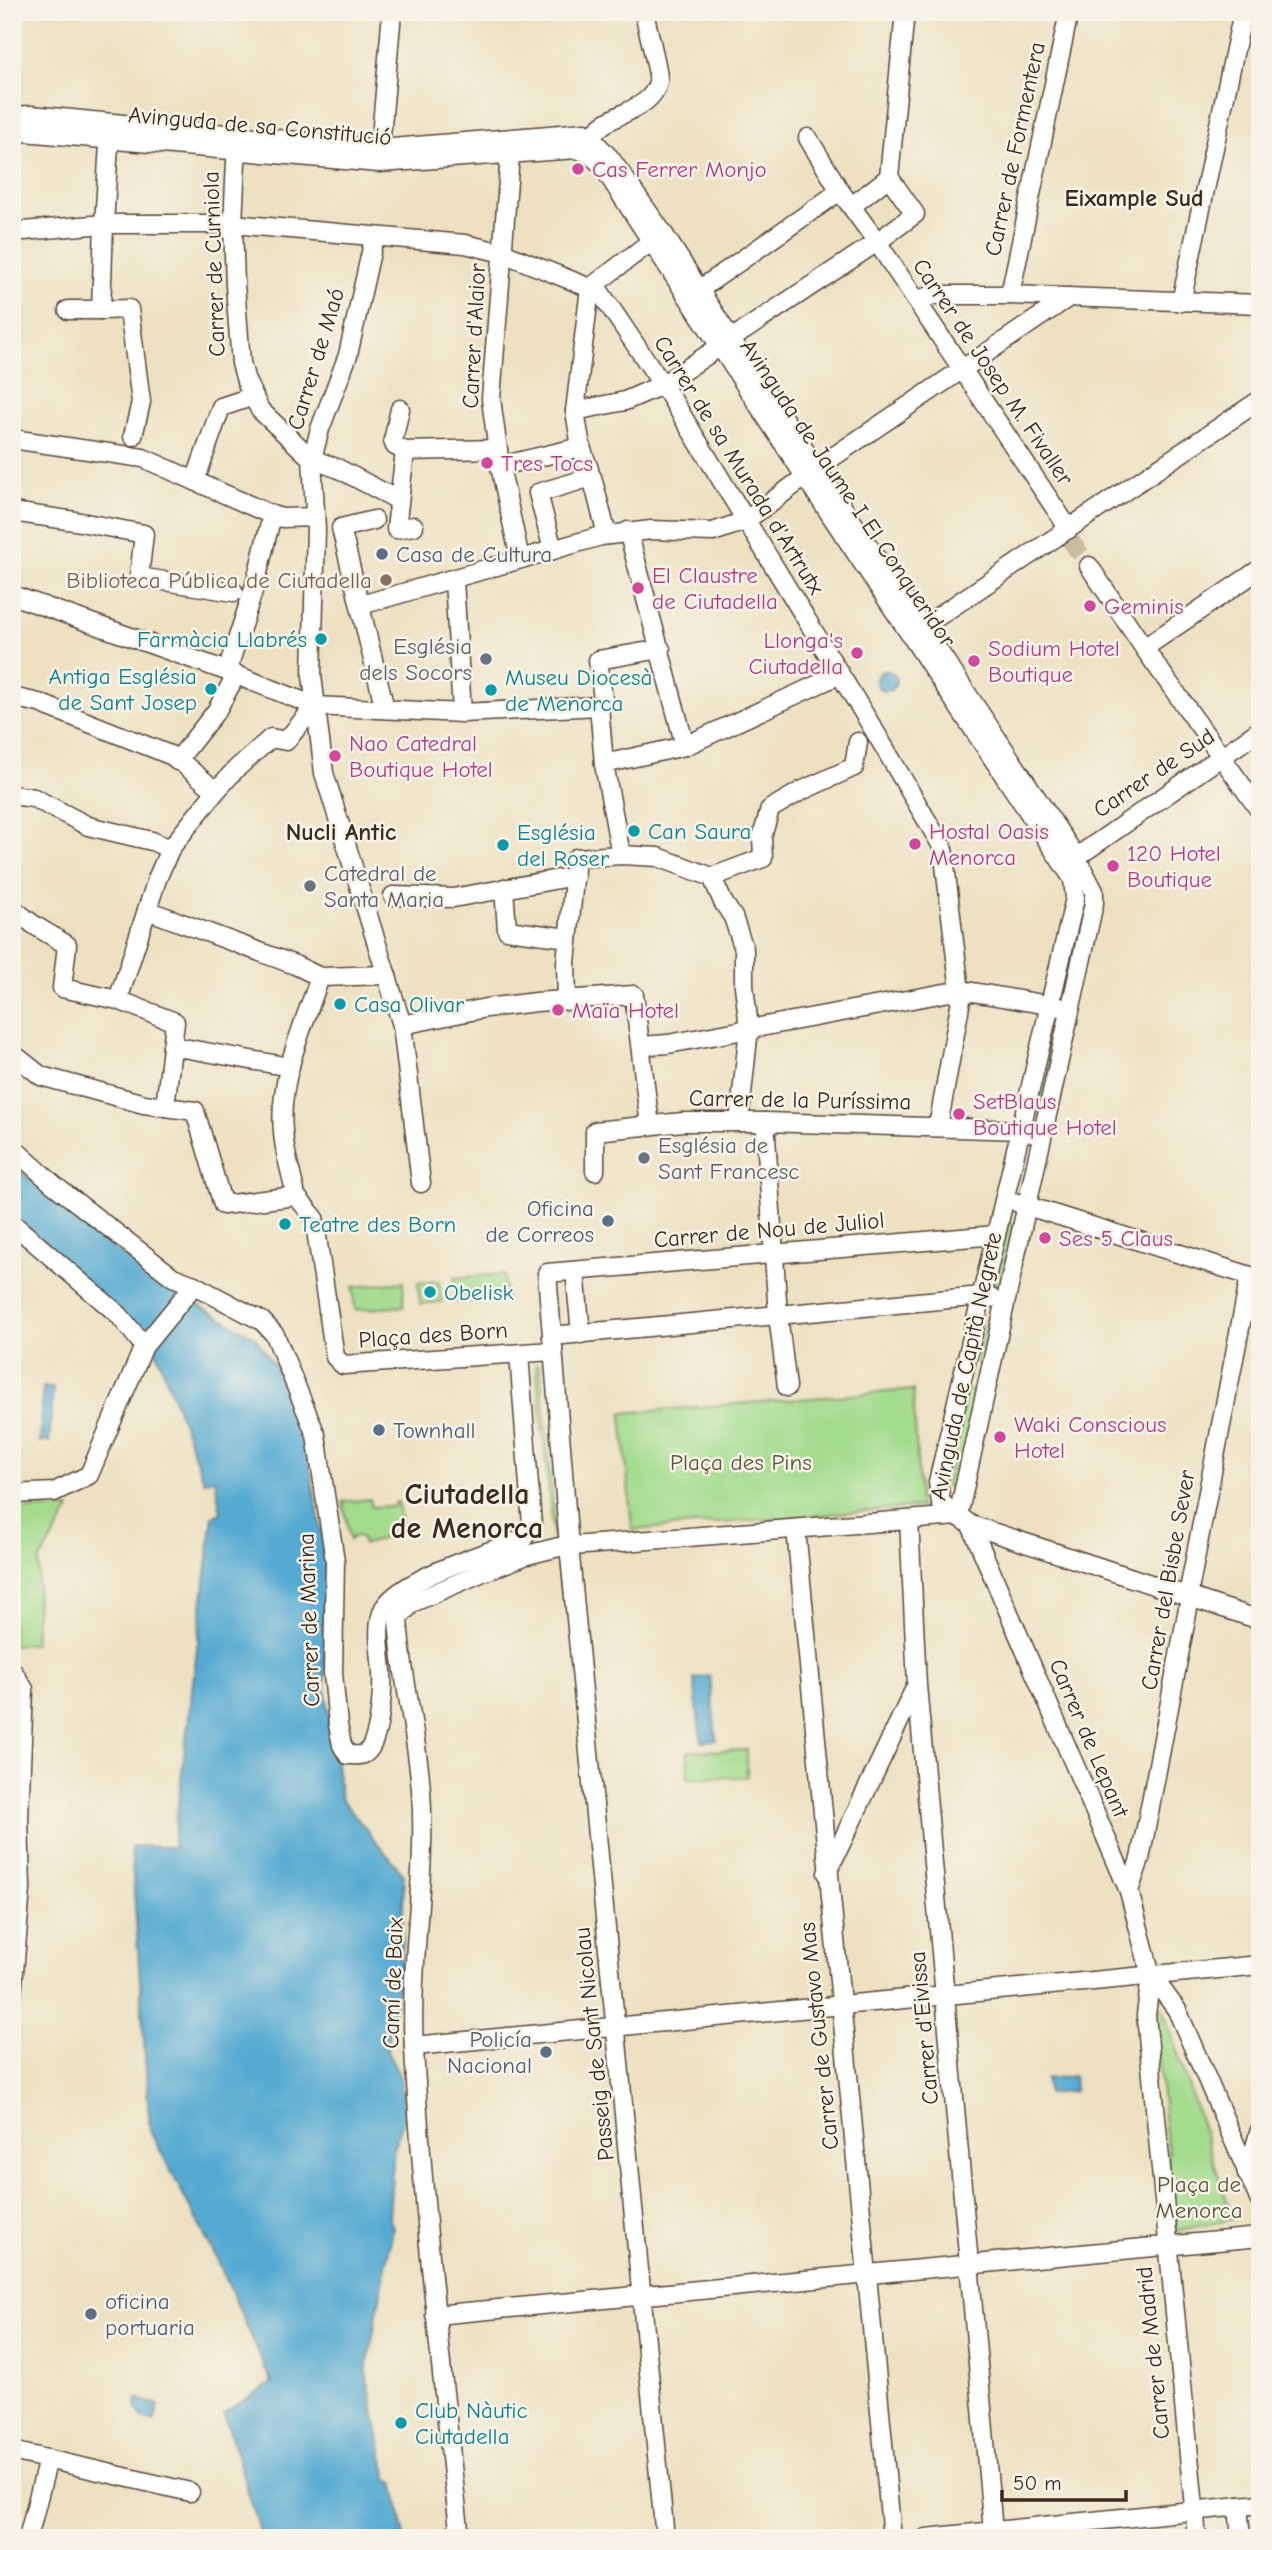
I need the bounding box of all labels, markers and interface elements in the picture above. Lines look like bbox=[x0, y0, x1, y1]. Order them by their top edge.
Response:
street label: Carrer de Formentera bbox=[979, 40, 1051, 258]
street label: Avinguda de sa Constitució bbox=[127, 101, 393, 151]
place label: Cas Ferrer Monjo bbox=[592, 156, 767, 183]
marker: Cas Ferrer Monjo bbox=[570, 161, 586, 177]
street label: Carrer de Curniola bbox=[197, 171, 231, 357]
district label: Eixample Sud bbox=[1064, 184, 1204, 212]
street label: Carrer de Josep M. Fivaller bbox=[907, 253, 1080, 491]
street label: Carrer d'Alaior bbox=[457, 262, 491, 409]
street label: Carrer de Maó bbox=[282, 285, 350, 433]
street label: Carrer de sa Murada d'Artrutx bbox=[648, 331, 830, 599]
street label: Avinguda de Jaume I El Conqueridor bbox=[735, 334, 962, 653]
place label: Tres Tocs bbox=[501, 450, 593, 477]
marker: Tres Tocs bbox=[479, 455, 495, 471]
place label: Casa de Cultura bbox=[396, 541, 552, 568]
marker: Casa de Cultura bbox=[374, 546, 390, 562]
place label: El Claustre de Ciutadella bbox=[652, 562, 778, 615]
place label: Biblioteca Pública de Ciutadella bbox=[66, 567, 372, 594]
marker: Biblioteca Pública de Ciutadella bbox=[378, 572, 394, 588]
marker: El Claustre de Ciutadella bbox=[630, 580, 646, 596]
place label: Geminis bbox=[1104, 593, 1184, 620]
marker: Geminis bbox=[1082, 598, 1098, 614]
place label: Farmàcia Llabrés bbox=[137, 626, 307, 653]
place label: Llonga's Ciutadella bbox=[748, 627, 843, 680]
marker: Farmàcia Llabrés bbox=[313, 631, 329, 647]
place label: Església dels Socors bbox=[359, 633, 472, 686]
place label: Sodium Hotel Boutique bbox=[988, 635, 1120, 688]
marker: Llonga's Ciutadella bbox=[849, 645, 865, 661]
marker: Església dels Socors bbox=[478, 651, 494, 667]
marker: Sodium Hotel Boutique bbox=[966, 653, 982, 669]
place label: Antiga Església de Sant Josep bbox=[49, 663, 197, 716]
place label: Museu Diocesà de Menorca bbox=[505, 664, 652, 717]
marker: Antiga Església de Sant Josep bbox=[203, 681, 219, 697]
marker: Museu Diocesà de Menorca bbox=[483, 682, 499, 698]
street label: Carrer de Sud bbox=[1088, 723, 1220, 823]
place label: Nao Catedral Boutique Hotel bbox=[349, 730, 493, 783]
marker: Nao Catedral Boutique Hotel bbox=[327, 748, 343, 764]
district label: Nucli Antic bbox=[286, 818, 396, 846]
place label: Can Saura bbox=[648, 818, 751, 845]
place label: Hostal Oasis Menorca bbox=[929, 818, 1049, 871]
place label: Església del Roser bbox=[517, 819, 610, 872]
marker: Can Saura bbox=[626, 823, 642, 839]
marker: Hostal Oasis Menorca bbox=[907, 836, 923, 852]
marker: Església del Roser bbox=[495, 837, 511, 853]
place label: 120 Hotel Boutique bbox=[1127, 840, 1221, 893]
marker: 120 Hotel Boutique bbox=[1105, 858, 1121, 874]
place label: Catedral de Santa Maria bbox=[324, 860, 444, 913]
marker: Catedral de Santa Maria bbox=[302, 878, 318, 894]
place label: Casa Olivar bbox=[354, 991, 465, 1018]
marker: Casa Olivar bbox=[332, 996, 348, 1012]
place label: Maïa Hotel bbox=[572, 997, 679, 1024]
marker: Maïa Hotel bbox=[550, 1002, 566, 1018]
street label: Carrer de la Puríssima bbox=[689, 1085, 911, 1115]
place label: SetBlaus Boutique Hotel bbox=[973, 1088, 1117, 1141]
marker: SetBlaus Boutique Hotel bbox=[951, 1106, 967, 1122]
place label: Església de Sant Francesc bbox=[658, 1132, 799, 1185]
marker: Església de Sant Francesc bbox=[636, 1150, 652, 1166]
place label: Oficina de Correos bbox=[485, 1195, 594, 1248]
street label: Carrer de Nou de Juliol bbox=[653, 1206, 885, 1254]
place label: Teatre des Born bbox=[299, 1211, 456, 1238]
marker: Oficina de Correos bbox=[600, 1213, 616, 1229]
marker: Teatre des Born bbox=[277, 1216, 293, 1232]
place label: Ses 5 Claus bbox=[1059, 1225, 1173, 1252]
street label: Avinguda de Capità Negrete bbox=[924, 1229, 1008, 1503]
marker: Ses 5 Claus bbox=[1037, 1230, 1053, 1246]
place label: Obelisk bbox=[444, 1279, 514, 1306]
marker: Obelisk bbox=[422, 1284, 438, 1300]
street label: Plaça des Born bbox=[357, 1316, 509, 1354]
place label: Waki Conscious Hotel bbox=[1014, 1411, 1167, 1464]
place label: Townhall bbox=[393, 1417, 476, 1444]
marker: Townhall bbox=[371, 1422, 387, 1438]
marker: Waki Conscious Hotel bbox=[992, 1429, 1008, 1445]
park label: Plaça des Pins bbox=[670, 1449, 812, 1476]
street label: Carrer del Bisbe Sever bbox=[1135, 1467, 1201, 1692]
district label: Ciutadella de Menorca bbox=[391, 1477, 543, 1546]
street label: Carrer de Marina bbox=[292, 1533, 326, 1707]
street label: Carrer de Lepant bbox=[1043, 1655, 1135, 1823]
street label: Camí de Baix bbox=[377, 1917, 409, 2049]
street label: Carrer de Gustavo Mas bbox=[794, 1921, 844, 2151]
street label: Passeig de Sant Nicolau bbox=[568, 1926, 620, 2162]
street label: Carrer d'Eivissa bbox=[904, 1950, 944, 2106]
place label: Policía Nacional bbox=[447, 2026, 532, 2079]
marker: Policía Nacional bbox=[538, 2044, 554, 2060]
park label: Plaça de Menorca bbox=[1155, 2171, 1243, 2224]
street label: Carrer de Madrid bbox=[1131, 2265, 1175, 2441]
place label: oficina portuaria bbox=[105, 2288, 195, 2341]
marker: oficina portuaria bbox=[83, 2306, 99, 2322]
place label: Club Nàutic Ciutadella bbox=[415, 2397, 528, 2450]
marker: Club Nàutic Ciutadella bbox=[393, 2415, 409, 2431]
scale bar bbox=[1002, 2459, 1127, 2503]
text: 50 m bbox=[1013, 2471, 1062, 2495]

